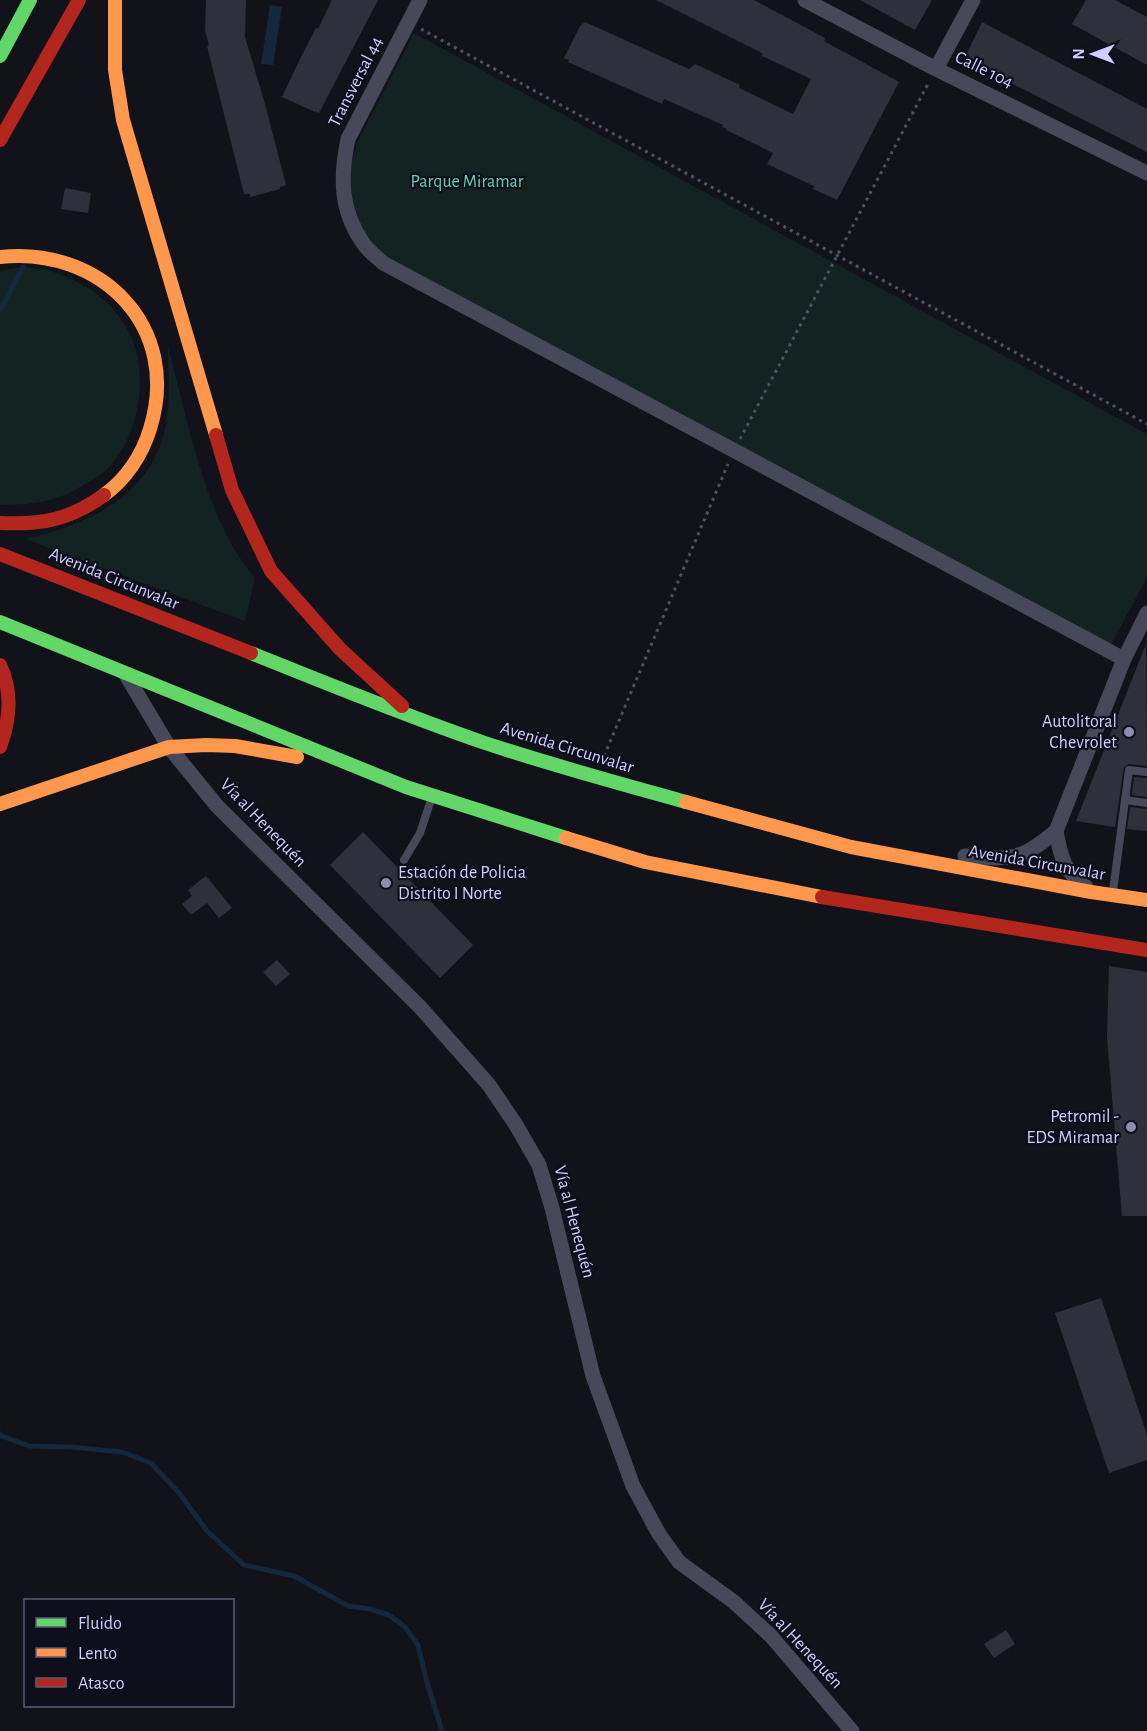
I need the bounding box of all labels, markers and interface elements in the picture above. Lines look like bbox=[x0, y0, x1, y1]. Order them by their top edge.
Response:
north arrow bbox=[1063, 24, 1123, 84]
street label: Transversal 44 bbox=[326, 34, 387, 130]
street label: Calle 104 bbox=[952, 48, 1016, 92]
text: N bbox=[1071, 48, 1087, 60]
park label: Parque Miramar bbox=[410, 173, 524, 191]
street label: Avenida Circunvalar bbox=[46, 545, 182, 613]
place label: Autolitoral Chevrolet bbox=[1042, 713, 1117, 752]
street label: Avenida Circunvalar bbox=[498, 719, 636, 777]
marker: Autolitoral Chevrolet bbox=[1122, 725, 1136, 739]
street label: Vía al Henequén bbox=[216, 775, 310, 871]
street label: Avenida Circunvalar bbox=[967, 842, 1107, 884]
place label: Estación de Policia Distrito I Norte bbox=[398, 864, 526, 903]
marker: Estación de Policia Distrito I Norte bbox=[379, 876, 393, 890]
place label: Petromil - EDS Miramar bbox=[1027, 1108, 1119, 1147]
marker: Petromil - EDS Miramar bbox=[1124, 1120, 1138, 1134]
street label: Vía al Henequén bbox=[550, 1164, 598, 1280]
street label: Vía al Henequén bbox=[754, 1596, 846, 1692]
legend bbox=[24, 1599, 234, 1707]
text: Fluido bbox=[78, 1615, 122, 1633]
text: Lento bbox=[78, 1645, 117, 1663]
text: Atasco bbox=[78, 1675, 125, 1693]

